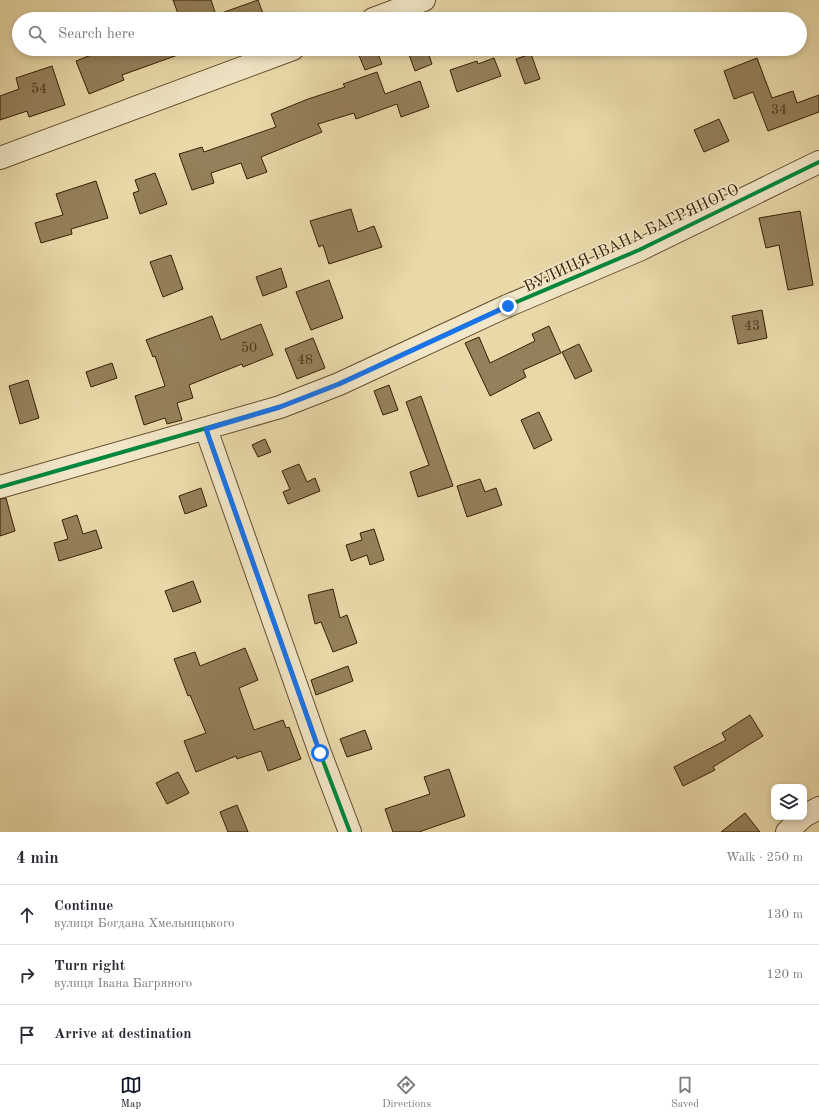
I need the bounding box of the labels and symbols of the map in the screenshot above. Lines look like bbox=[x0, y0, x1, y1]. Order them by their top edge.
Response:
house number: 54 bbox=[31, 82, 47, 96]
house number: 34 bbox=[771, 103, 787, 117]
street label: ВУЛИЦЯ ІВАНА БАГРЯНОГО bbox=[522, 182, 742, 296]
route end bbox=[499, 297, 517, 315]
house number: 43 bbox=[744, 319, 760, 333]
house number: 50 bbox=[241, 341, 257, 355]
house number: 48 bbox=[297, 353, 313, 367]
route start bbox=[311, 744, 329, 762]

